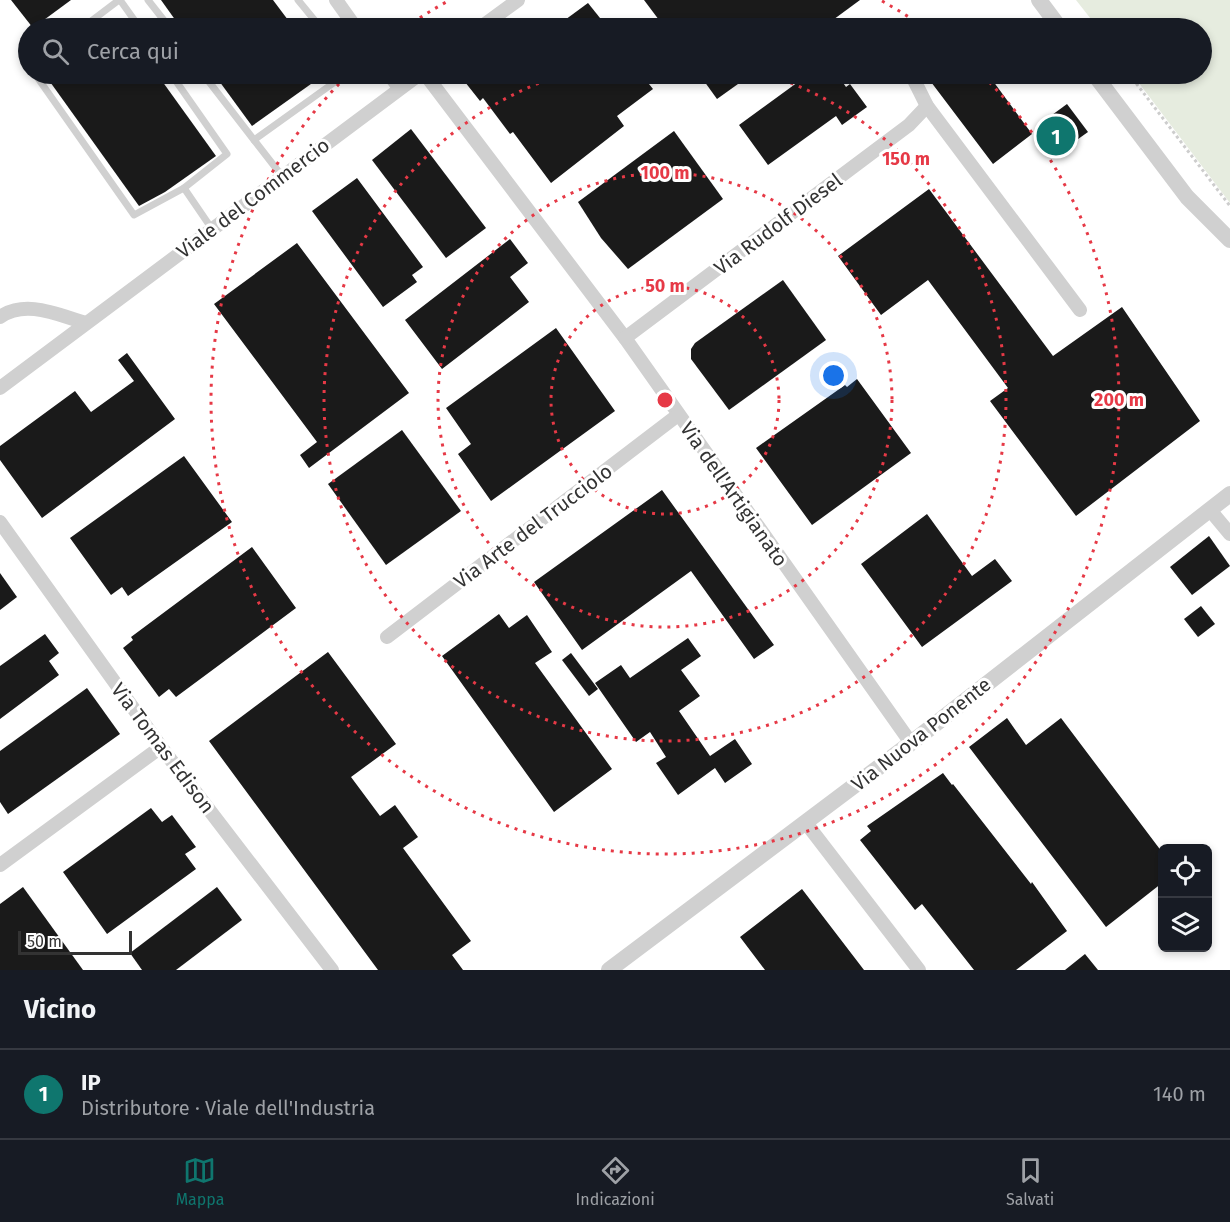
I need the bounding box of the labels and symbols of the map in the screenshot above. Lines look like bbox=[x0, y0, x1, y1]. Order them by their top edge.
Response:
pin: 1 bbox=[1036, 114, 1076, 158]
street label: Viale del Commercio bbox=[172, 133, 334, 263]
text: 150 m bbox=[882, 148, 930, 170]
text: 100 m bbox=[641, 162, 689, 184]
street label: Via Rudolf Diesel bbox=[709, 168, 847, 280]
text: 50 m bbox=[645, 275, 685, 297]
your location bbox=[819, 361, 848, 390]
text: 200 m bbox=[1094, 389, 1144, 411]
centre of rings bbox=[655, 390, 675, 410]
street label: Via dell'Artigianato bbox=[675, 417, 793, 571]
street label: Via Arte del Trucciolo bbox=[449, 459, 617, 593]
street label: Via Nuova Ponente bbox=[846, 672, 996, 796]
street label: Via Tomas Edison bbox=[106, 678, 220, 818]
scale bar bbox=[18, 928, 132, 956]

